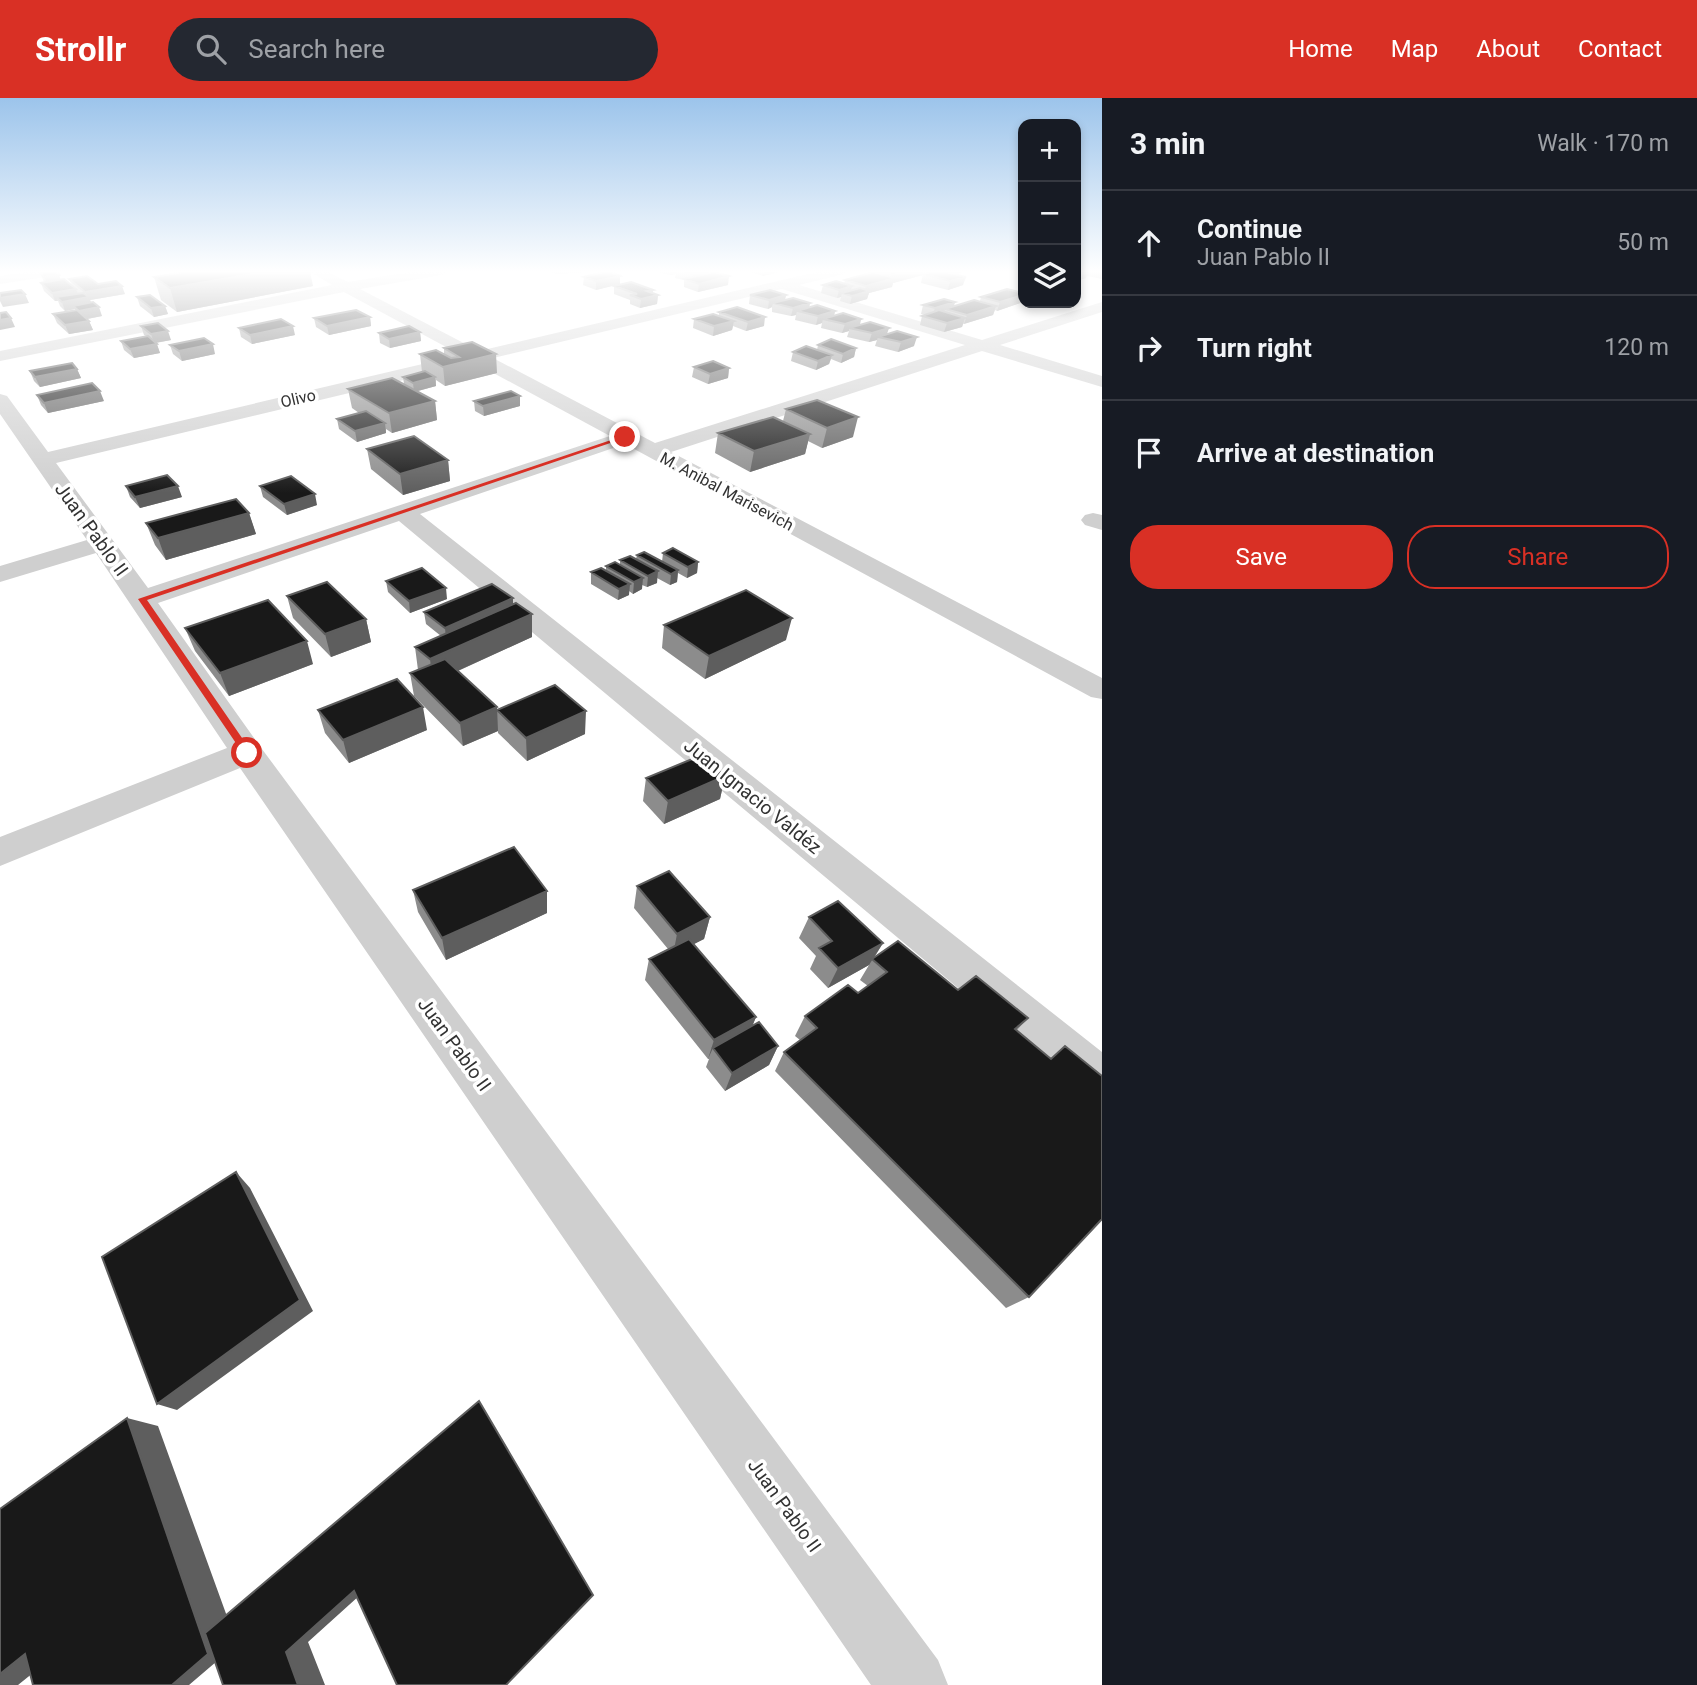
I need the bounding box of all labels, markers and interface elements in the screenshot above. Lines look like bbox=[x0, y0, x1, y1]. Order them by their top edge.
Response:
search box bbox=[168, 18, 658, 81]
text: Strollr bbox=[35, 30, 126, 69]
icon: search bbox=[192, 30, 230, 68]
text: Search here bbox=[248, 34, 385, 64]
text: Home bbox=[1288, 35, 1353, 63]
text: Map bbox=[1391, 35, 1438, 63]
text: About bbox=[1476, 35, 1540, 63]
text: Contact bbox=[1578, 35, 1662, 63]
map controls bbox=[1018, 119, 1081, 308]
button: + bbox=[1018, 119, 1081, 182]
text: 3 min bbox=[1130, 126, 1205, 161]
text: Walk · 170 m bbox=[1537, 130, 1669, 157]
button: − bbox=[1018, 182, 1081, 245]
text: Continue bbox=[1197, 214, 1302, 244]
icon: ahead bbox=[1130, 224, 1168, 262]
text: 50 m bbox=[1617, 229, 1669, 256]
text: Juan Pablo II bbox=[1197, 244, 1330, 271]
button: layers bbox=[1018, 245, 1081, 308]
icon: right bbox=[1130, 329, 1168, 367]
text: Turn right bbox=[1197, 333, 1312, 363]
text: 120 m bbox=[1604, 334, 1669, 361]
street label: Olivo bbox=[279, 385, 318, 412]
route end bbox=[609, 421, 640, 452]
icon: arrive bbox=[1130, 434, 1168, 472]
text: Arrive at destination bbox=[1197, 438, 1434, 468]
street label: M. Anibal Marisevich bbox=[657, 448, 797, 535]
street label: Juan Pablo II bbox=[50, 478, 133, 581]
button: Save bbox=[1130, 525, 1393, 589]
button: Share bbox=[1407, 525, 1669, 589]
street label: Juan Ignacio Valdéz bbox=[679, 734, 826, 859]
route start bbox=[231, 737, 262, 768]
street label: Juan Pablo II bbox=[413, 993, 496, 1096]
street label: Juan Pablo II bbox=[743, 1454, 826, 1557]

